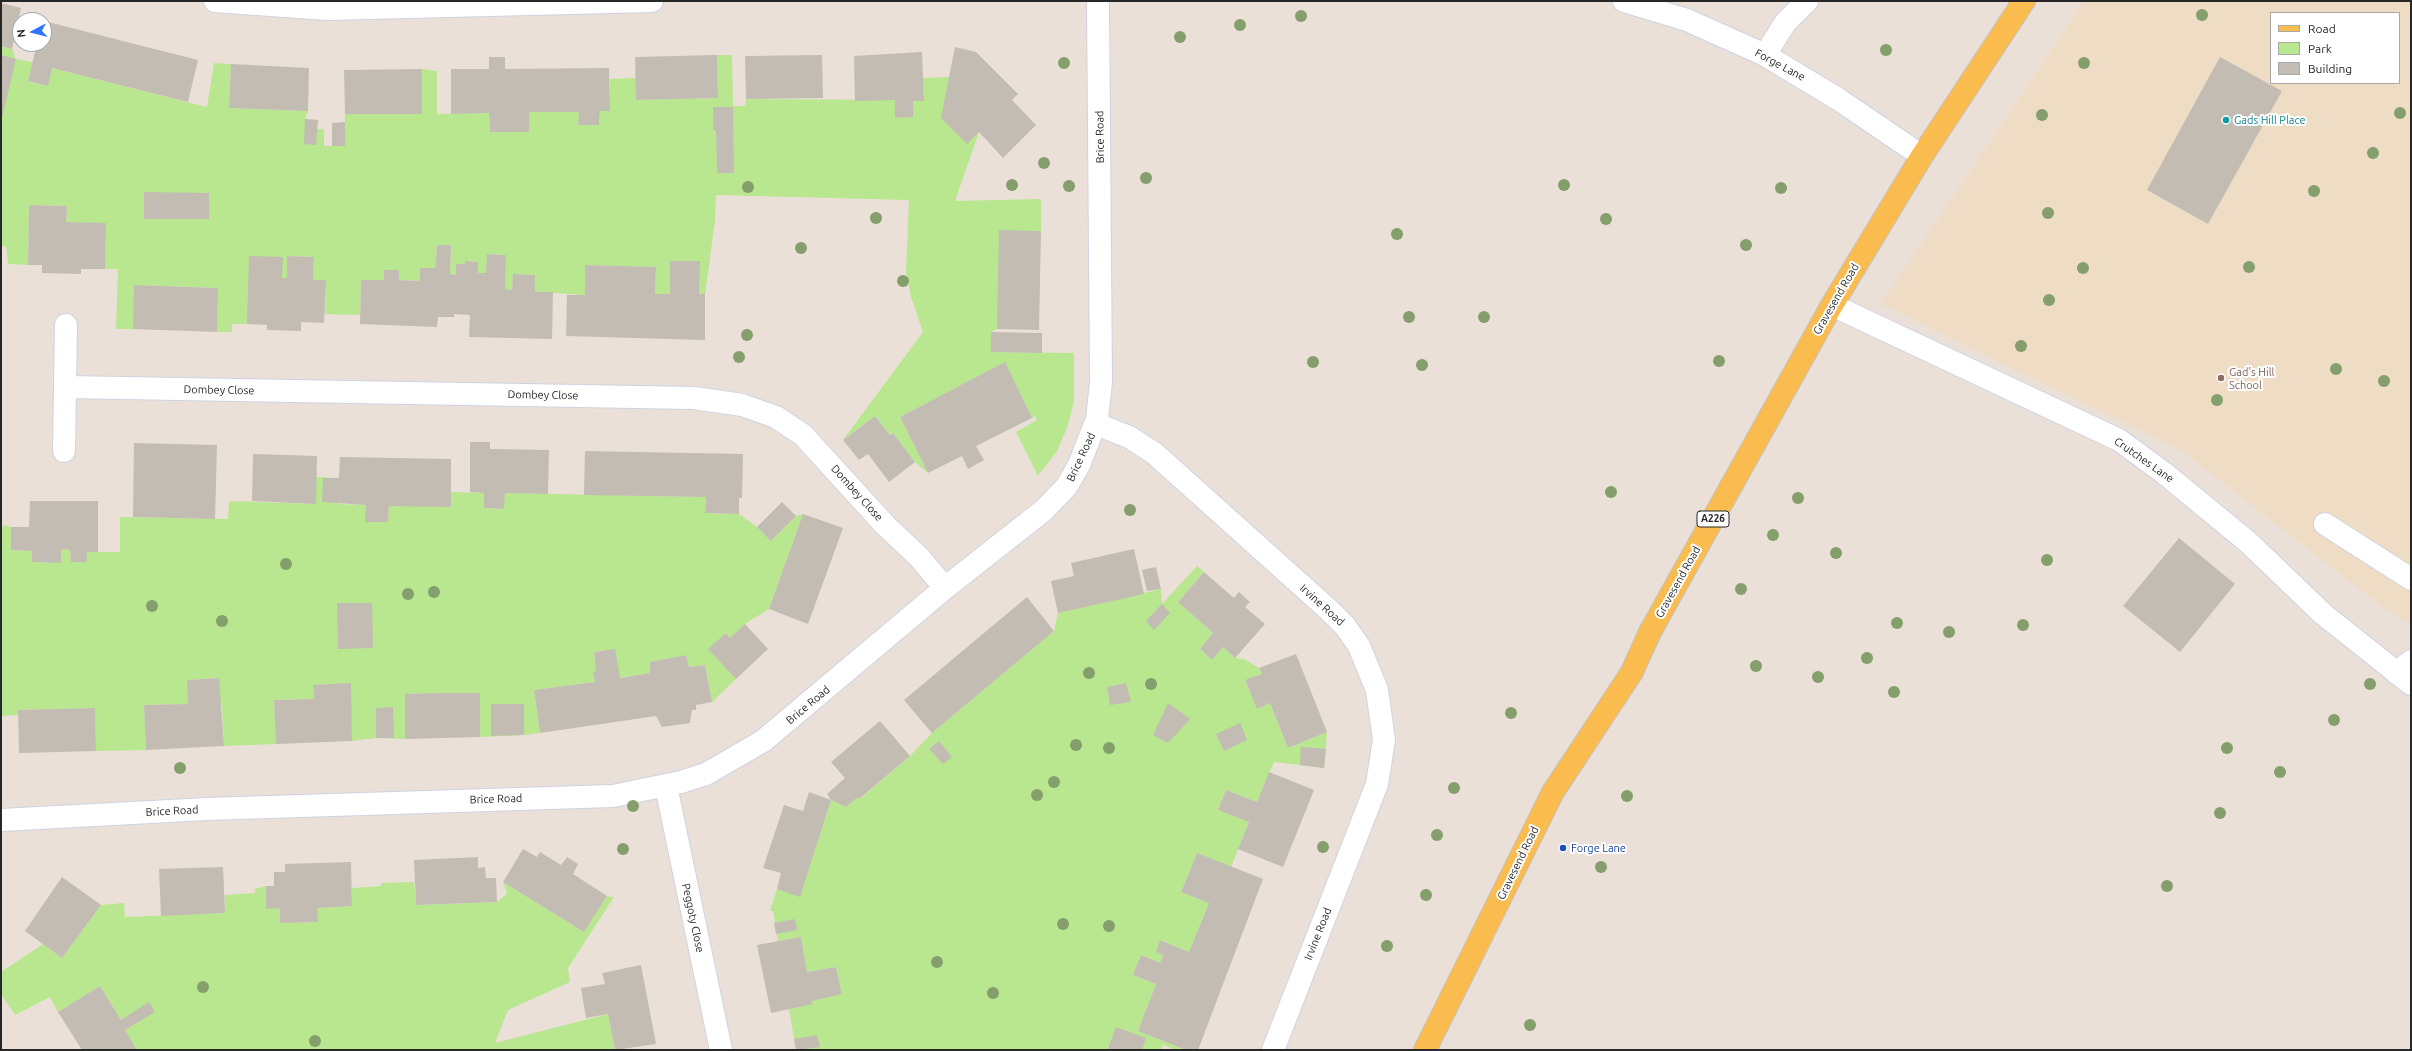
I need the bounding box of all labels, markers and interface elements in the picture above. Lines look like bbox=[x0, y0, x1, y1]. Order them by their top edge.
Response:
north arrow bbox=[12, 12, 52, 52]
legend bbox=[2270, 12, 2400, 84]
text: Road bbox=[2308, 22, 2336, 35]
text: N bbox=[15, 29, 28, 38]
text: Park bbox=[2308, 42, 2332, 55]
street label: Forge Lane bbox=[1753, 46, 1807, 84]
text: Building bbox=[2308, 62, 2352, 75]
street label: Brice Road bbox=[1093, 110, 1107, 164]
place label: Gads Hill Place bbox=[2234, 113, 2306, 127]
marker: Gads Hill Place bbox=[2221, 115, 2231, 125]
street label: Gravesend Road bbox=[1810, 261, 1862, 337]
place label: Gad's Hill School bbox=[2229, 365, 2274, 391]
marker: Gad's Hill School bbox=[2216, 373, 2226, 383]
street label: Dombey Close bbox=[183, 383, 255, 397]
street label: Dombey Close bbox=[507, 388, 579, 402]
street label: Brice Road bbox=[1064, 430, 1098, 484]
street label: Crutches Lane bbox=[2112, 435, 2176, 485]
street label: Dombey Close bbox=[828, 462, 886, 524]
road number: A226 bbox=[1697, 511, 1729, 527]
street label: Gravesend Road bbox=[1653, 544, 1703, 620]
street label: Irvine Road bbox=[1297, 582, 1347, 628]
street label: Brice Road bbox=[784, 683, 832, 727]
street label: Brice Road bbox=[469, 791, 523, 807]
street label: Brice Road bbox=[145, 803, 199, 819]
street label: Gravesend Road bbox=[1495, 824, 1541, 902]
place label: Forge Lane bbox=[1571, 841, 1626, 855]
marker: Forge Lane bbox=[1558, 843, 1568, 853]
street label: Peggoty Close bbox=[679, 882, 707, 954]
street label: Irvine Road bbox=[1301, 906, 1335, 962]

